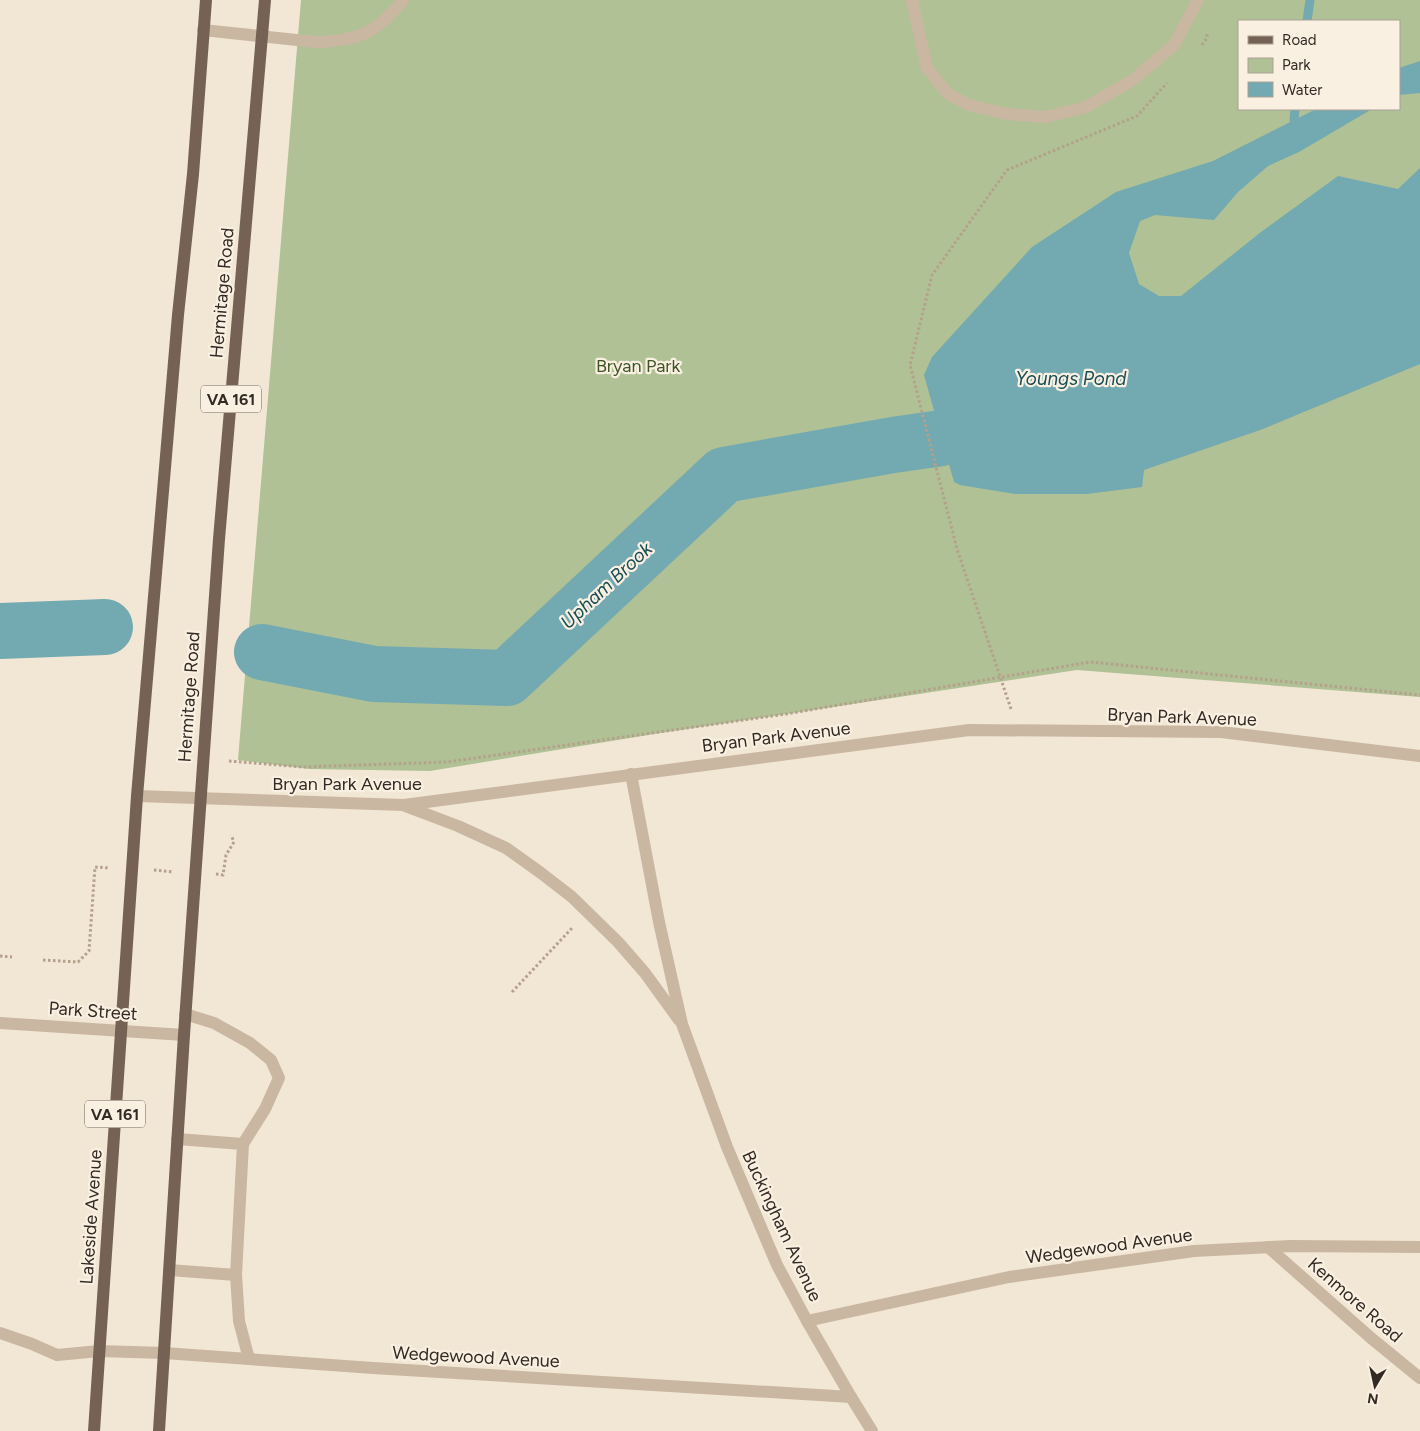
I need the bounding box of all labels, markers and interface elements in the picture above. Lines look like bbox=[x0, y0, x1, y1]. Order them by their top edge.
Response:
legend bbox=[1238, 20, 1400, 110]
text: Road bbox=[1282, 31, 1317, 49]
text: Park bbox=[1282, 56, 1311, 74]
text: Water bbox=[1282, 81, 1322, 99]
street label: Hermitage Road bbox=[205, 227, 239, 359]
park label: Bryan Park bbox=[596, 355, 680, 377]
water label: Youngs Pond bbox=[1016, 367, 1127, 390]
road number: VA 161 bbox=[201, 386, 261, 412]
water label: Upham Brook bbox=[556, 537, 657, 634]
street label: Hermitage Road bbox=[173, 631, 205, 763]
street label: Bryan Park Avenue bbox=[1107, 703, 1257, 731]
street label: Bryan Park Avenue bbox=[700, 717, 852, 757]
street label: Bryan Park Avenue bbox=[272, 773, 422, 795]
street label: Park Street bbox=[48, 997, 138, 1025]
road number: VA 161 bbox=[85, 1100, 145, 1128]
street label: Buckingham Avenue bbox=[737, 1147, 827, 1305]
street label: Lakeside Avenue bbox=[75, 1149, 107, 1285]
street label: Wedgewood Avenue bbox=[1024, 1223, 1194, 1269]
street label: Kenmore Road bbox=[1303, 1253, 1407, 1347]
street label: Wedgewood Avenue bbox=[392, 1342, 560, 1372]
north arrow bbox=[1350, 1361, 1400, 1411]
text: N bbox=[1366, 1389, 1380, 1408]

